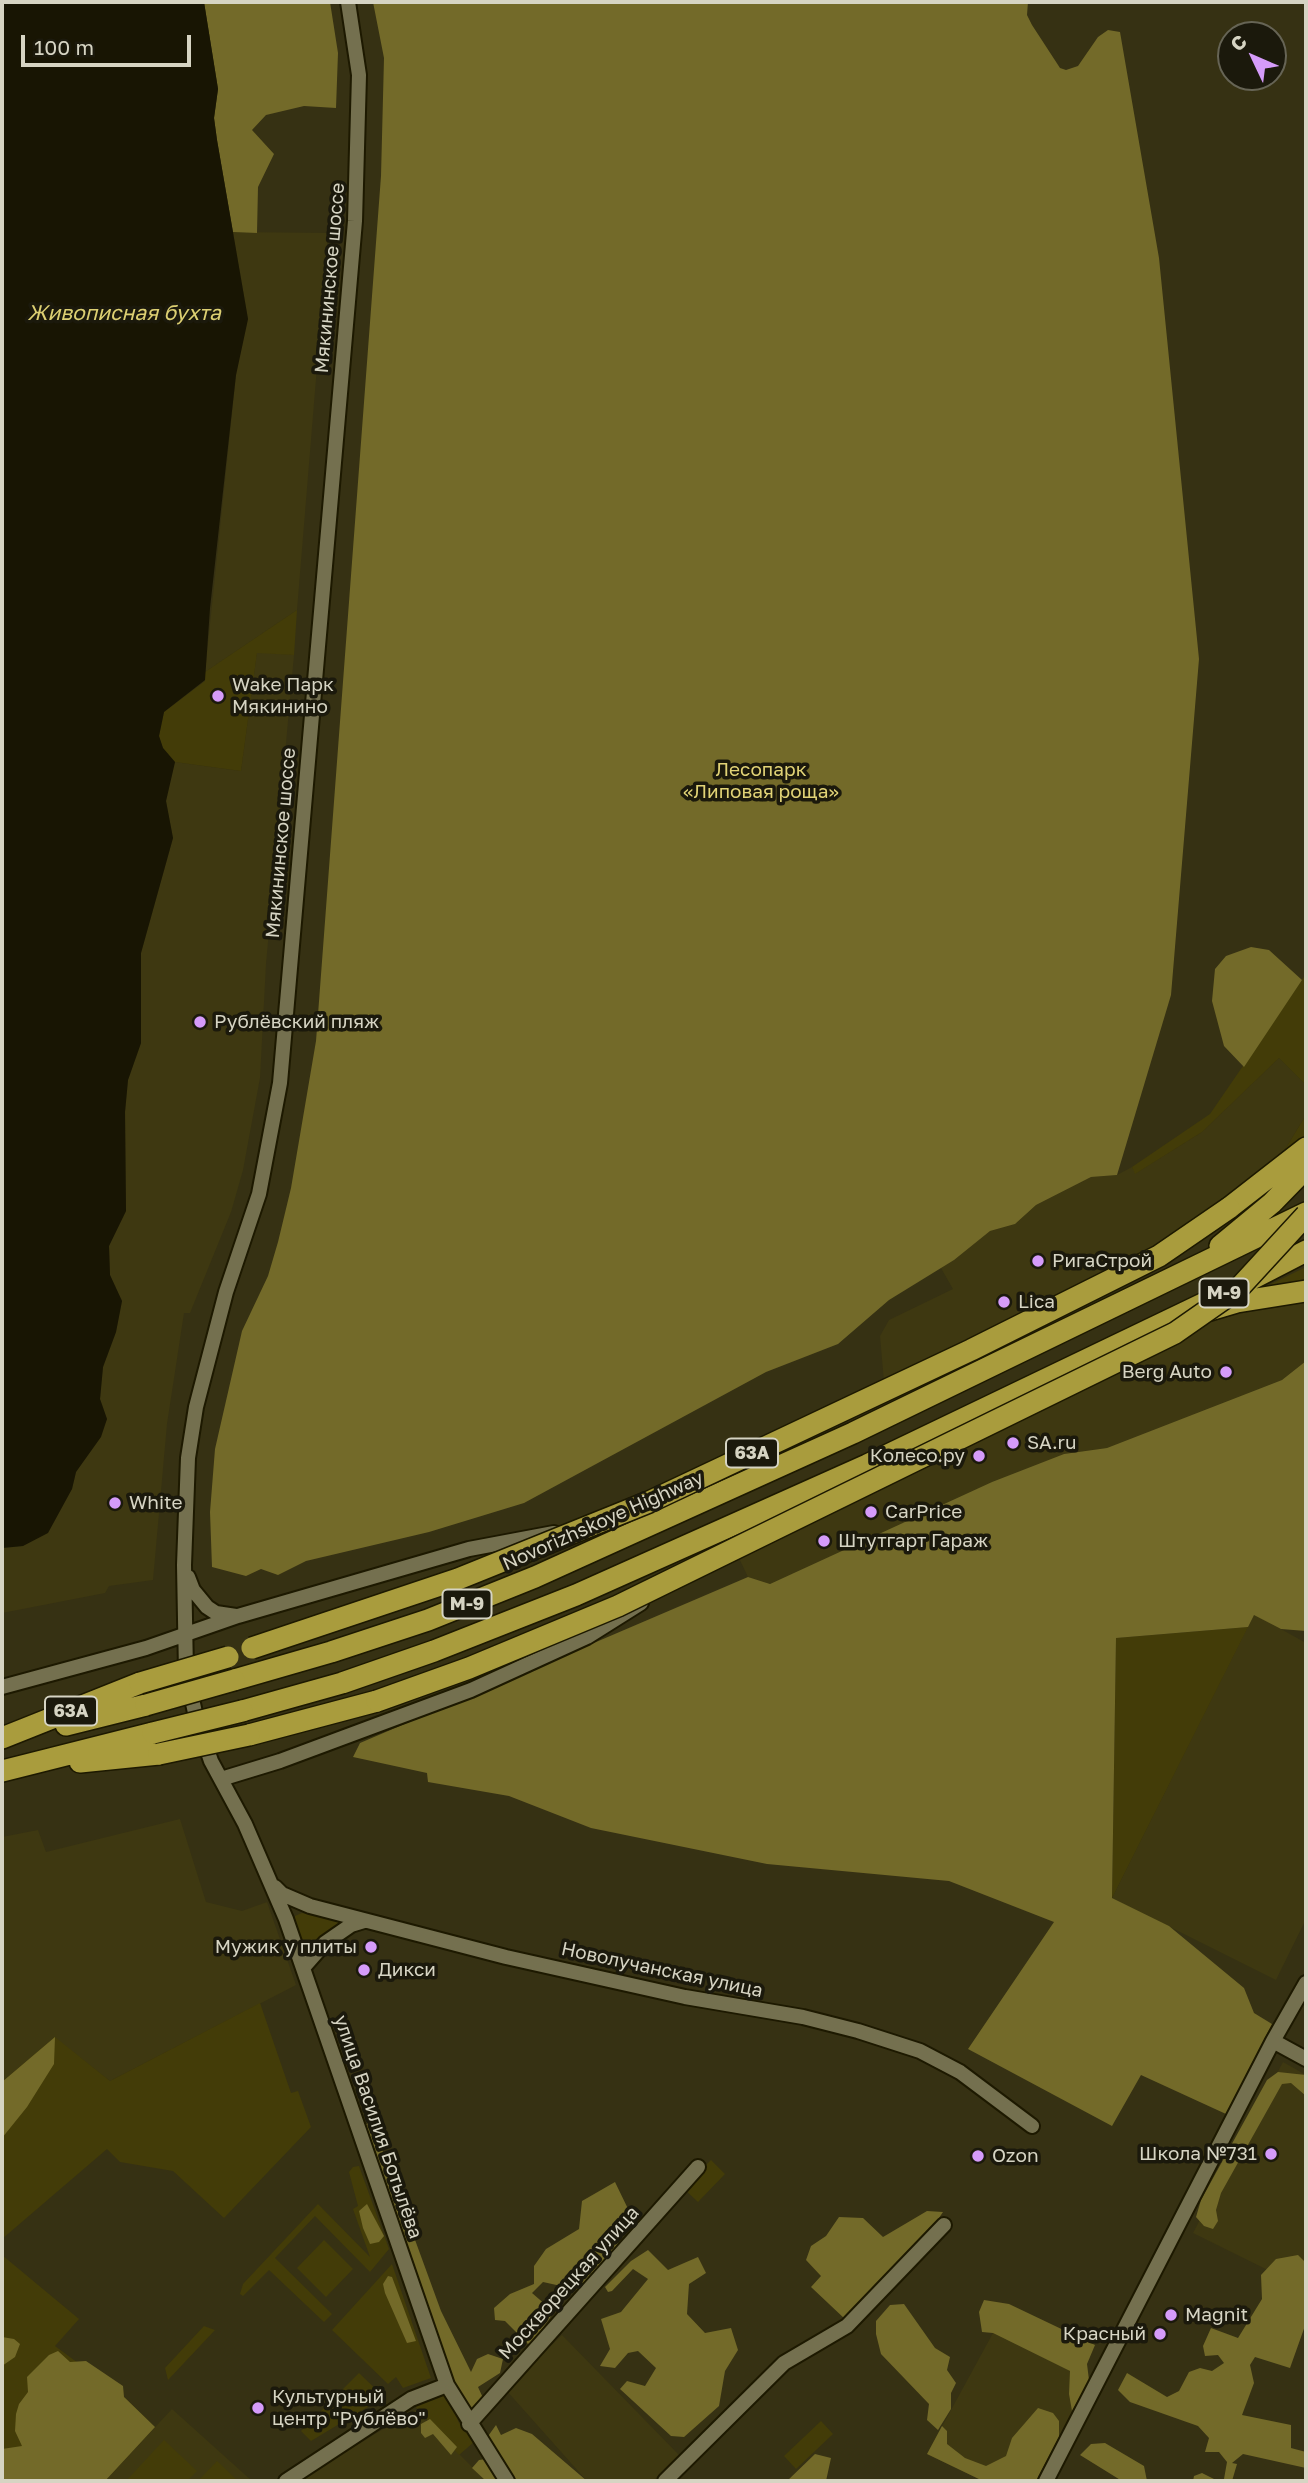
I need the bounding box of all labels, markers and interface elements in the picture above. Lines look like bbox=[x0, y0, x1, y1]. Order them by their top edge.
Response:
scale bar bbox=[24, 21, 194, 65]
north arrow bbox=[1217, 21, 1287, 91]
text: С bbox=[1225, 30, 1251, 55]
text: 100 m bbox=[34, 34, 94, 60]
street label: Мякининское шоссе bbox=[310, 182, 350, 374]
water label: Живописная бухта bbox=[27, 300, 221, 326]
place label: Wake Парк Мякинино bbox=[232, 674, 334, 718]
marker: Wake Парк Мякинино bbox=[210, 688, 226, 704]
street label: Мякининское шоссе bbox=[261, 747, 301, 939]
park label: Лесопарк «Липовая роща» bbox=[683, 759, 839, 803]
place label: Рублёвский пляж bbox=[214, 1011, 379, 1033]
marker: Рублёвский пляж bbox=[192, 1014, 208, 1030]
place label: РигаСтрой bbox=[1052, 1250, 1152, 1272]
marker: РигаСтрой bbox=[1030, 1253, 1046, 1269]
road number: М-9 bbox=[1200, 1278, 1248, 1308]
place label: Lica bbox=[1018, 1291, 1055, 1313]
marker: Lica bbox=[996, 1294, 1012, 1310]
place label: Berg Auto bbox=[1122, 1361, 1212, 1383]
marker: Berg Auto bbox=[1218, 1364, 1234, 1380]
place label: SA.ru bbox=[1027, 1432, 1076, 1454]
marker: SA.ru bbox=[1005, 1435, 1021, 1451]
road number: 63A bbox=[726, 1438, 778, 1468]
place label: Колесо.ру bbox=[870, 1445, 965, 1467]
marker: Колесо.ру bbox=[971, 1448, 987, 1464]
street label: Novorizhskoye Highway bbox=[499, 1466, 707, 1576]
place label: White bbox=[129, 1492, 183, 1514]
marker: White bbox=[107, 1495, 123, 1511]
place label: CarPrice bbox=[885, 1501, 962, 1523]
marker: CarPrice bbox=[863, 1504, 879, 1520]
place label: Штутгарт Гараж bbox=[838, 1530, 988, 1552]
marker: Штутгарт Гараж bbox=[816, 1533, 832, 1549]
road number: М-9 bbox=[442, 1590, 491, 1618]
road number: 63A bbox=[45, 1696, 97, 1726]
place label: Мужик у плиты bbox=[215, 1936, 357, 1958]
street label: Новолучанская улица bbox=[559, 1937, 765, 2003]
marker: Мужик у плиты bbox=[363, 1939, 379, 1955]
place label: Дикси bbox=[378, 1959, 436, 1981]
marker: Дикси bbox=[356, 1962, 372, 1978]
street label: улица Василия Ботылёва bbox=[329, 2012, 427, 2242]
place label: Школа №731 bbox=[1139, 2143, 1257, 2165]
place label: Ozon bbox=[992, 2145, 1039, 2167]
marker: Школа №731 bbox=[1263, 2146, 1279, 2162]
marker: Ozon bbox=[970, 2148, 986, 2164]
street label: Москворецкая улица bbox=[494, 2202, 644, 2364]
place label: Magnit bbox=[1185, 2304, 1248, 2326]
marker: Magnit bbox=[1163, 2307, 1179, 2323]
place label: Красный bbox=[1063, 2323, 1146, 2345]
marker: Красный bbox=[1152, 2326, 1168, 2342]
place label: Культурный центр "Рублёво" bbox=[272, 2386, 426, 2430]
marker: Культурный центр "Рублёво" bbox=[250, 2400, 266, 2416]

